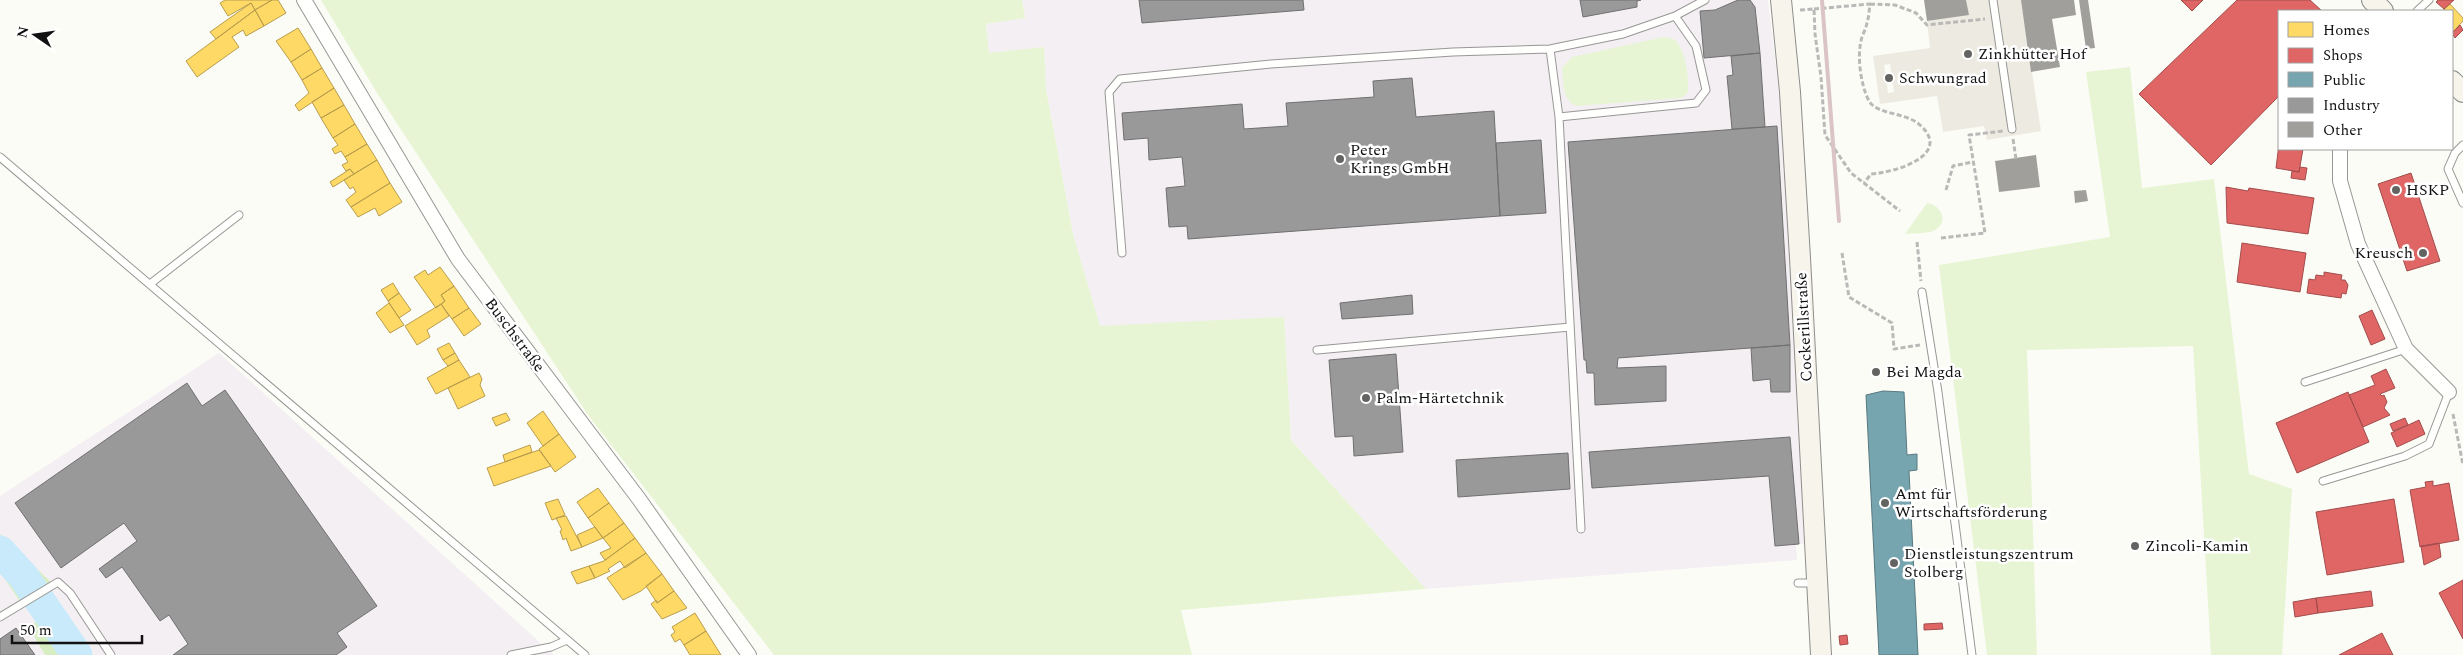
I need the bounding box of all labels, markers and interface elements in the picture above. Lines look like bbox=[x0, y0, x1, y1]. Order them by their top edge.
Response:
north arrow bbox=[10, 10, 60, 60]
legend bbox=[2278, 10, 2453, 150]
text: Homes bbox=[2323, 19, 2370, 42]
text: N bbox=[11, 24, 34, 40]
place label: Zinkhütter Hof bbox=[1978, 42, 2088, 66]
text: Shops bbox=[2323, 44, 2363, 67]
marker: Zinkhütter Hof bbox=[1962, 48, 1974, 60]
place label: Schwungrad bbox=[1899, 66, 1987, 90]
text: Public bbox=[2323, 69, 2366, 92]
marker: Schwungrad bbox=[1883, 72, 1895, 84]
text: Industry bbox=[2323, 94, 2380, 117]
text: Other bbox=[2323, 119, 2362, 142]
place label: Peter Krings GmbH bbox=[1350, 138, 1449, 180]
marker: Peter Krings GmbH bbox=[1334, 153, 1346, 165]
place label: HSKP bbox=[2406, 178, 2449, 202]
marker: HSKP bbox=[2390, 184, 2402, 196]
place label: Kreusch bbox=[2355, 241, 2413, 265]
marker: Kreusch bbox=[2417, 247, 2429, 259]
street label: Cockerillstraße bbox=[1789, 272, 1819, 382]
street label: Buschstraße bbox=[479, 293, 551, 377]
place label: Bei Magda bbox=[1886, 360, 1962, 384]
marker: Bei Magda bbox=[1870, 366, 1882, 378]
place label: Palm-Härtetchnik bbox=[1376, 386, 1505, 410]
marker: Palm-Härtetchnik bbox=[1360, 392, 1372, 404]
place label: Amt für Wirtschaftsförderung bbox=[1895, 482, 2048, 524]
marker: Amt für Wirtschaftsförderung bbox=[1879, 497, 1891, 509]
place label: Zincoli-Kamin bbox=[2145, 534, 2249, 558]
marker: Zincoli-Kamin bbox=[2129, 540, 2141, 552]
place label: Dienstleistungszentrum Stolberg bbox=[1904, 542, 2074, 584]
marker: Dienstleistungszentrum Stolberg bbox=[1888, 557, 1900, 569]
scale bar bbox=[12, 612, 142, 644]
text: 50 m bbox=[20, 619, 52, 642]

